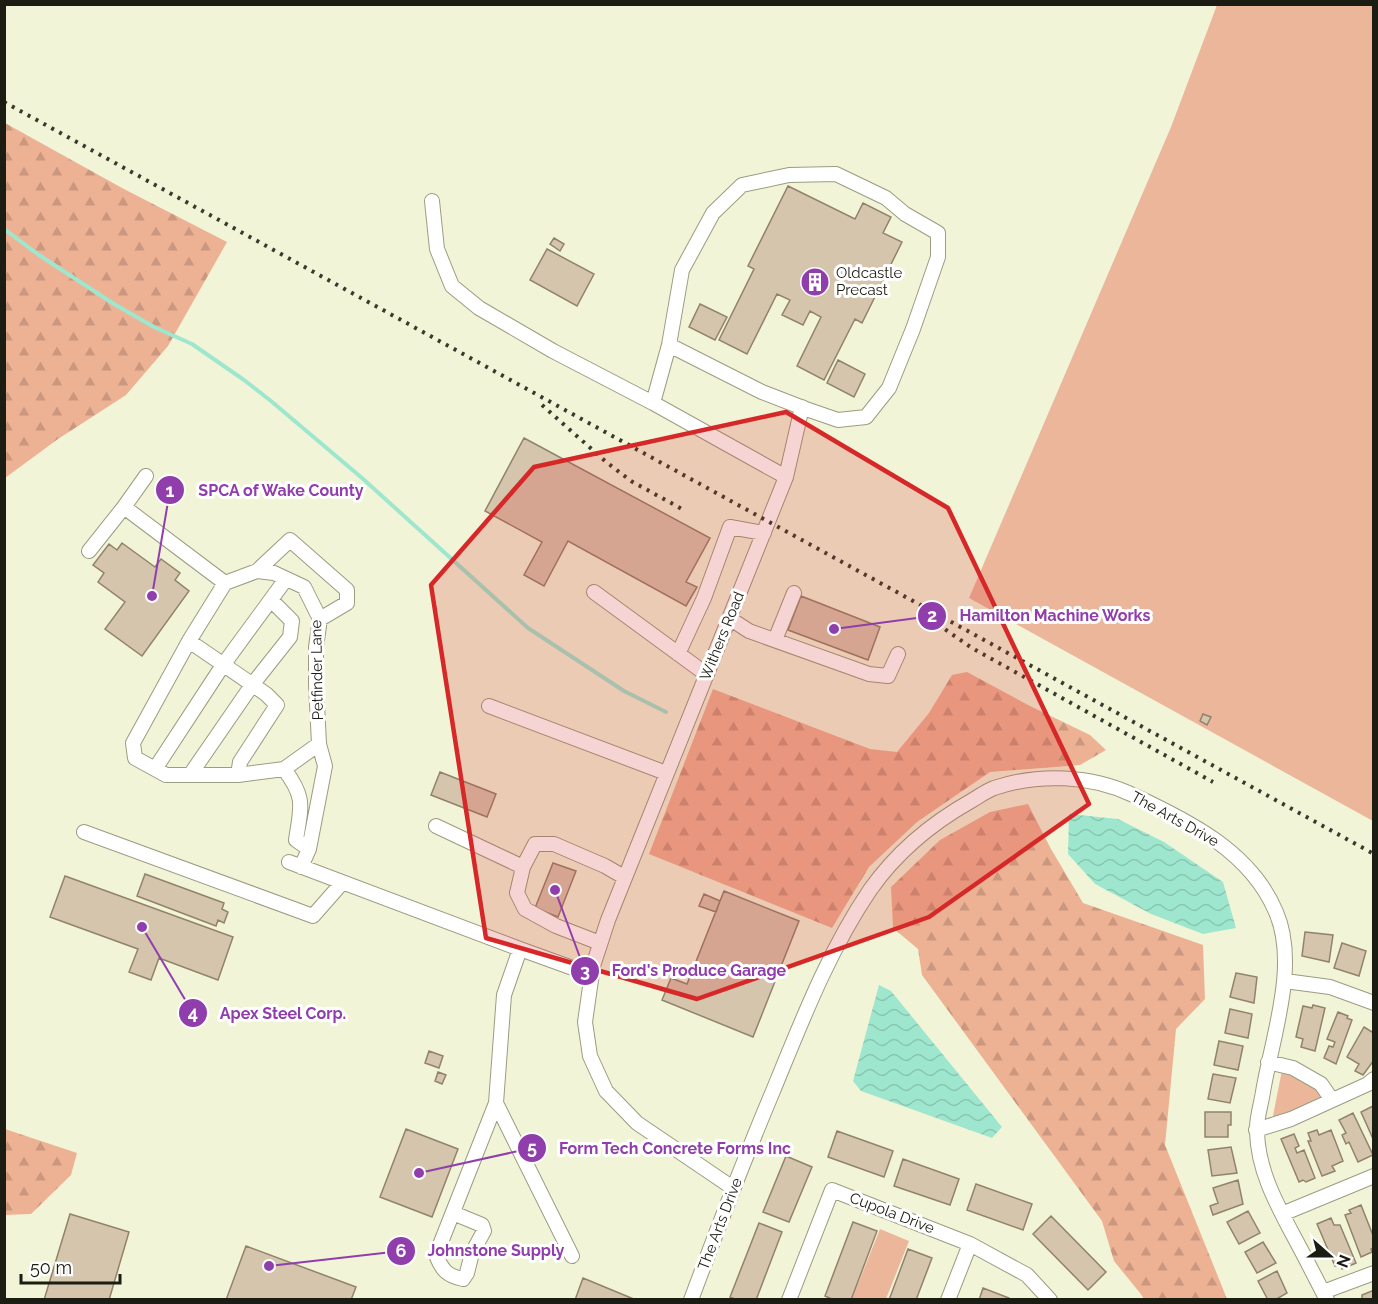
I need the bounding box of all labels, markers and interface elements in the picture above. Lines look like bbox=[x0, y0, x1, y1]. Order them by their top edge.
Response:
place label: Oldcastle Precast bbox=[836, 264, 902, 299]
building icon: Oldcastle Precast bbox=[799, 266, 831, 298]
callout: SPCA of Wake County bbox=[155, 473, 376, 507]
text: 1 bbox=[166, 480, 175, 501]
text: SPCA of Wake County bbox=[198, 481, 364, 500]
street label: Withers Road bbox=[696, 589, 748, 683]
callout: Hamilton Machine Works bbox=[917, 599, 1163, 633]
text: 2 bbox=[927, 605, 937, 626]
text: Hamilton Machine Works bbox=[960, 606, 1150, 625]
street label: Petfinder Lane bbox=[307, 619, 327, 720]
street label: The Arts Drive bbox=[1128, 788, 1222, 851]
callout: Ford's Produce Garage bbox=[570, 954, 799, 988]
text: 3 bbox=[580, 960, 590, 981]
text: Ford's Produce Garage bbox=[612, 961, 787, 980]
callout: Apex Steel Corp. bbox=[178, 996, 359, 1030]
text: 4 bbox=[188, 1002, 198, 1023]
text: Apex Steel Corp. bbox=[220, 1004, 346, 1023]
callout: Form Tech Concrete Forms Inc bbox=[517, 1131, 803, 1165]
text: 5 bbox=[527, 1137, 537, 1158]
text: Form Tech Concrete Forms Inc bbox=[559, 1139, 791, 1158]
street label: The Arts Drive bbox=[694, 1175, 746, 1273]
street label: Cupola Drive bbox=[847, 1189, 937, 1237]
north arrow bbox=[1300, 1226, 1360, 1286]
callout: Johnstone Supply bbox=[386, 1234, 577, 1268]
text: 6 bbox=[396, 1240, 407, 1261]
text: Johnstone Supply bbox=[428, 1241, 565, 1260]
scale bar bbox=[21, 1247, 120, 1285]
text: N bbox=[1332, 1252, 1355, 1270]
text: 50 m bbox=[30, 1257, 72, 1278]

